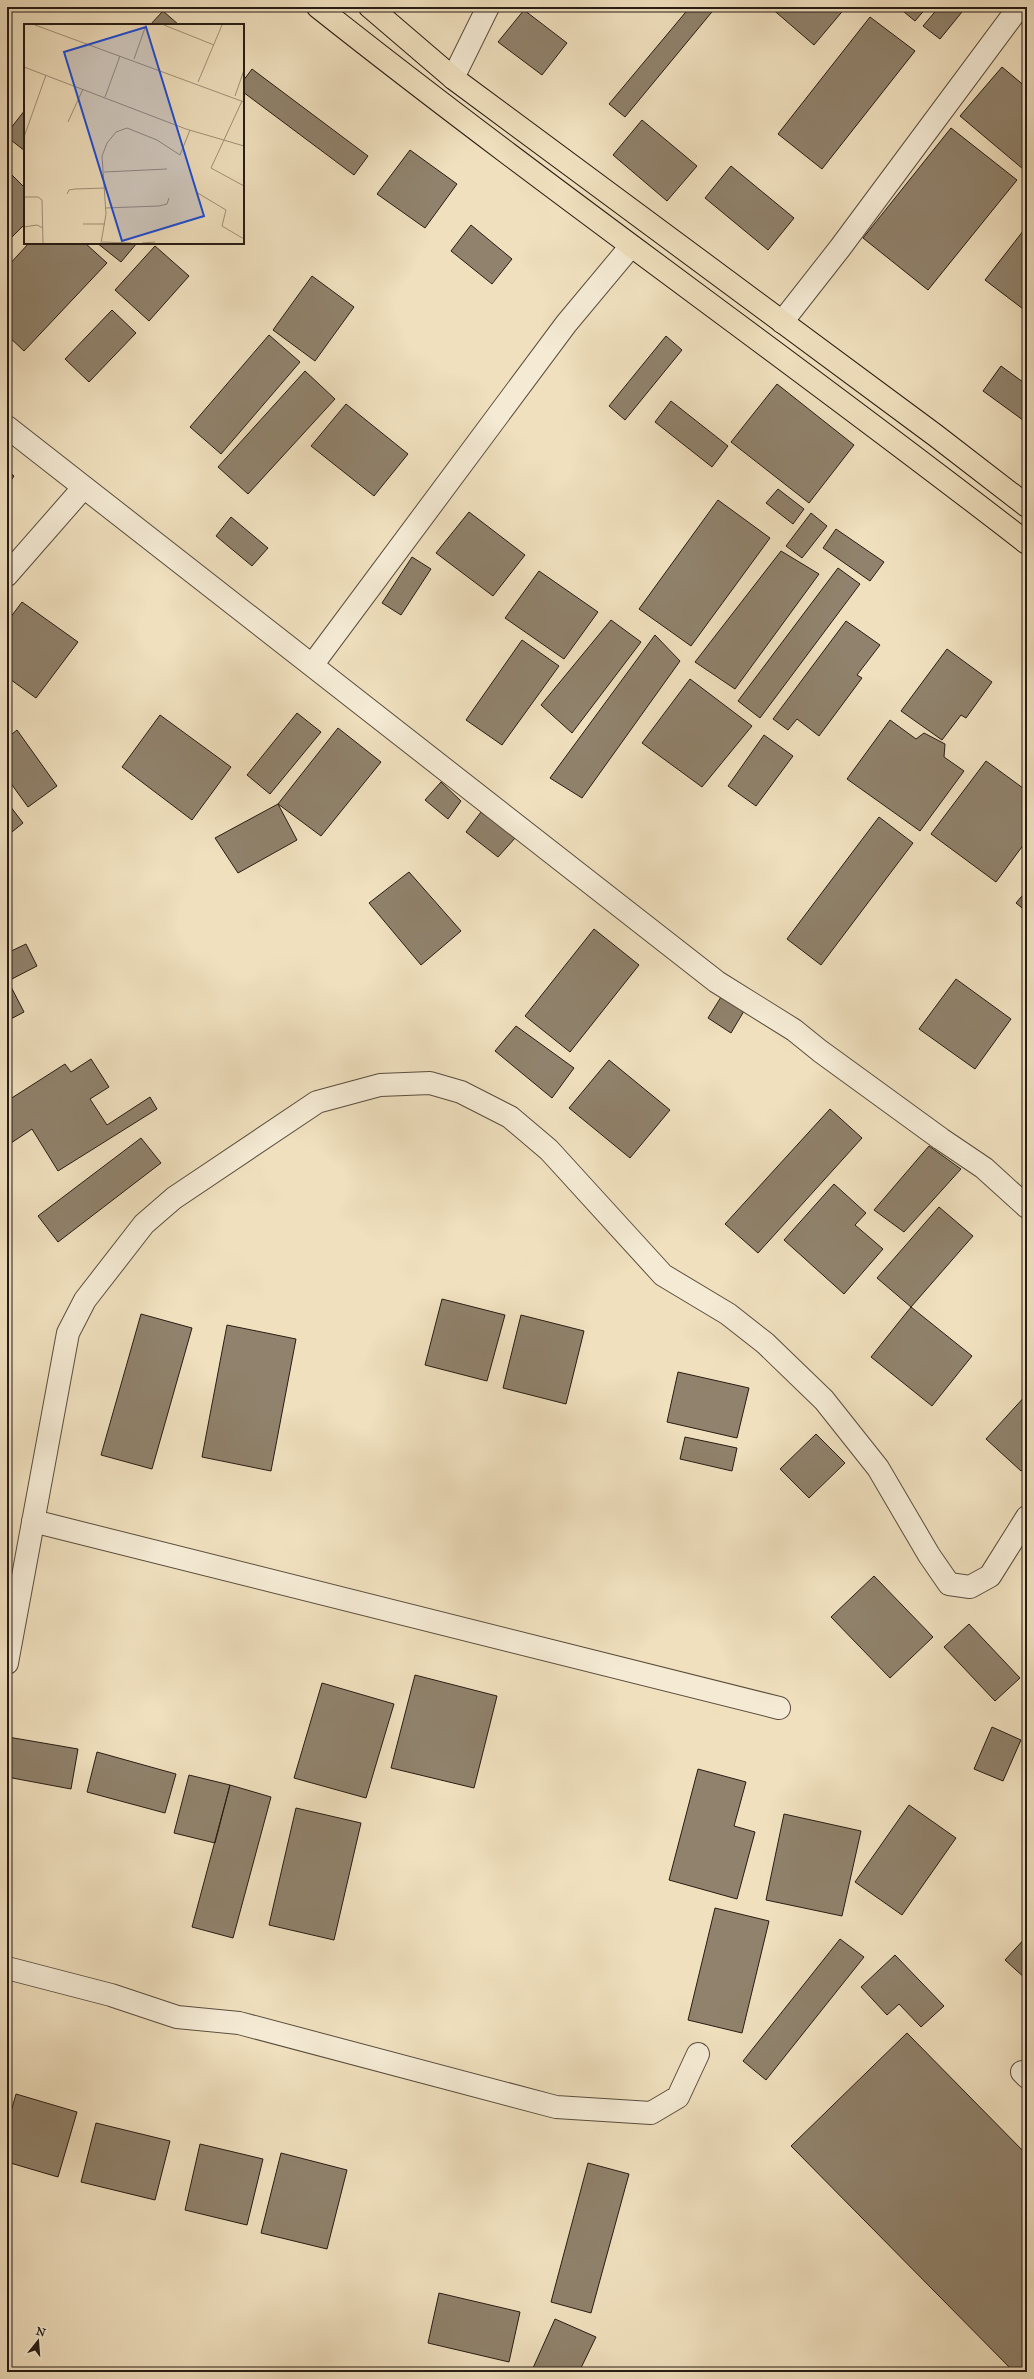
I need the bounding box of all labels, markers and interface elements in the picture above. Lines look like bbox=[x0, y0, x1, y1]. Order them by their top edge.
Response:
inset map bbox=[24, 24, 244, 244]
north arrow bbox=[18, 2321, 58, 2361]
text: N bbox=[34, 2324, 48, 2340]

